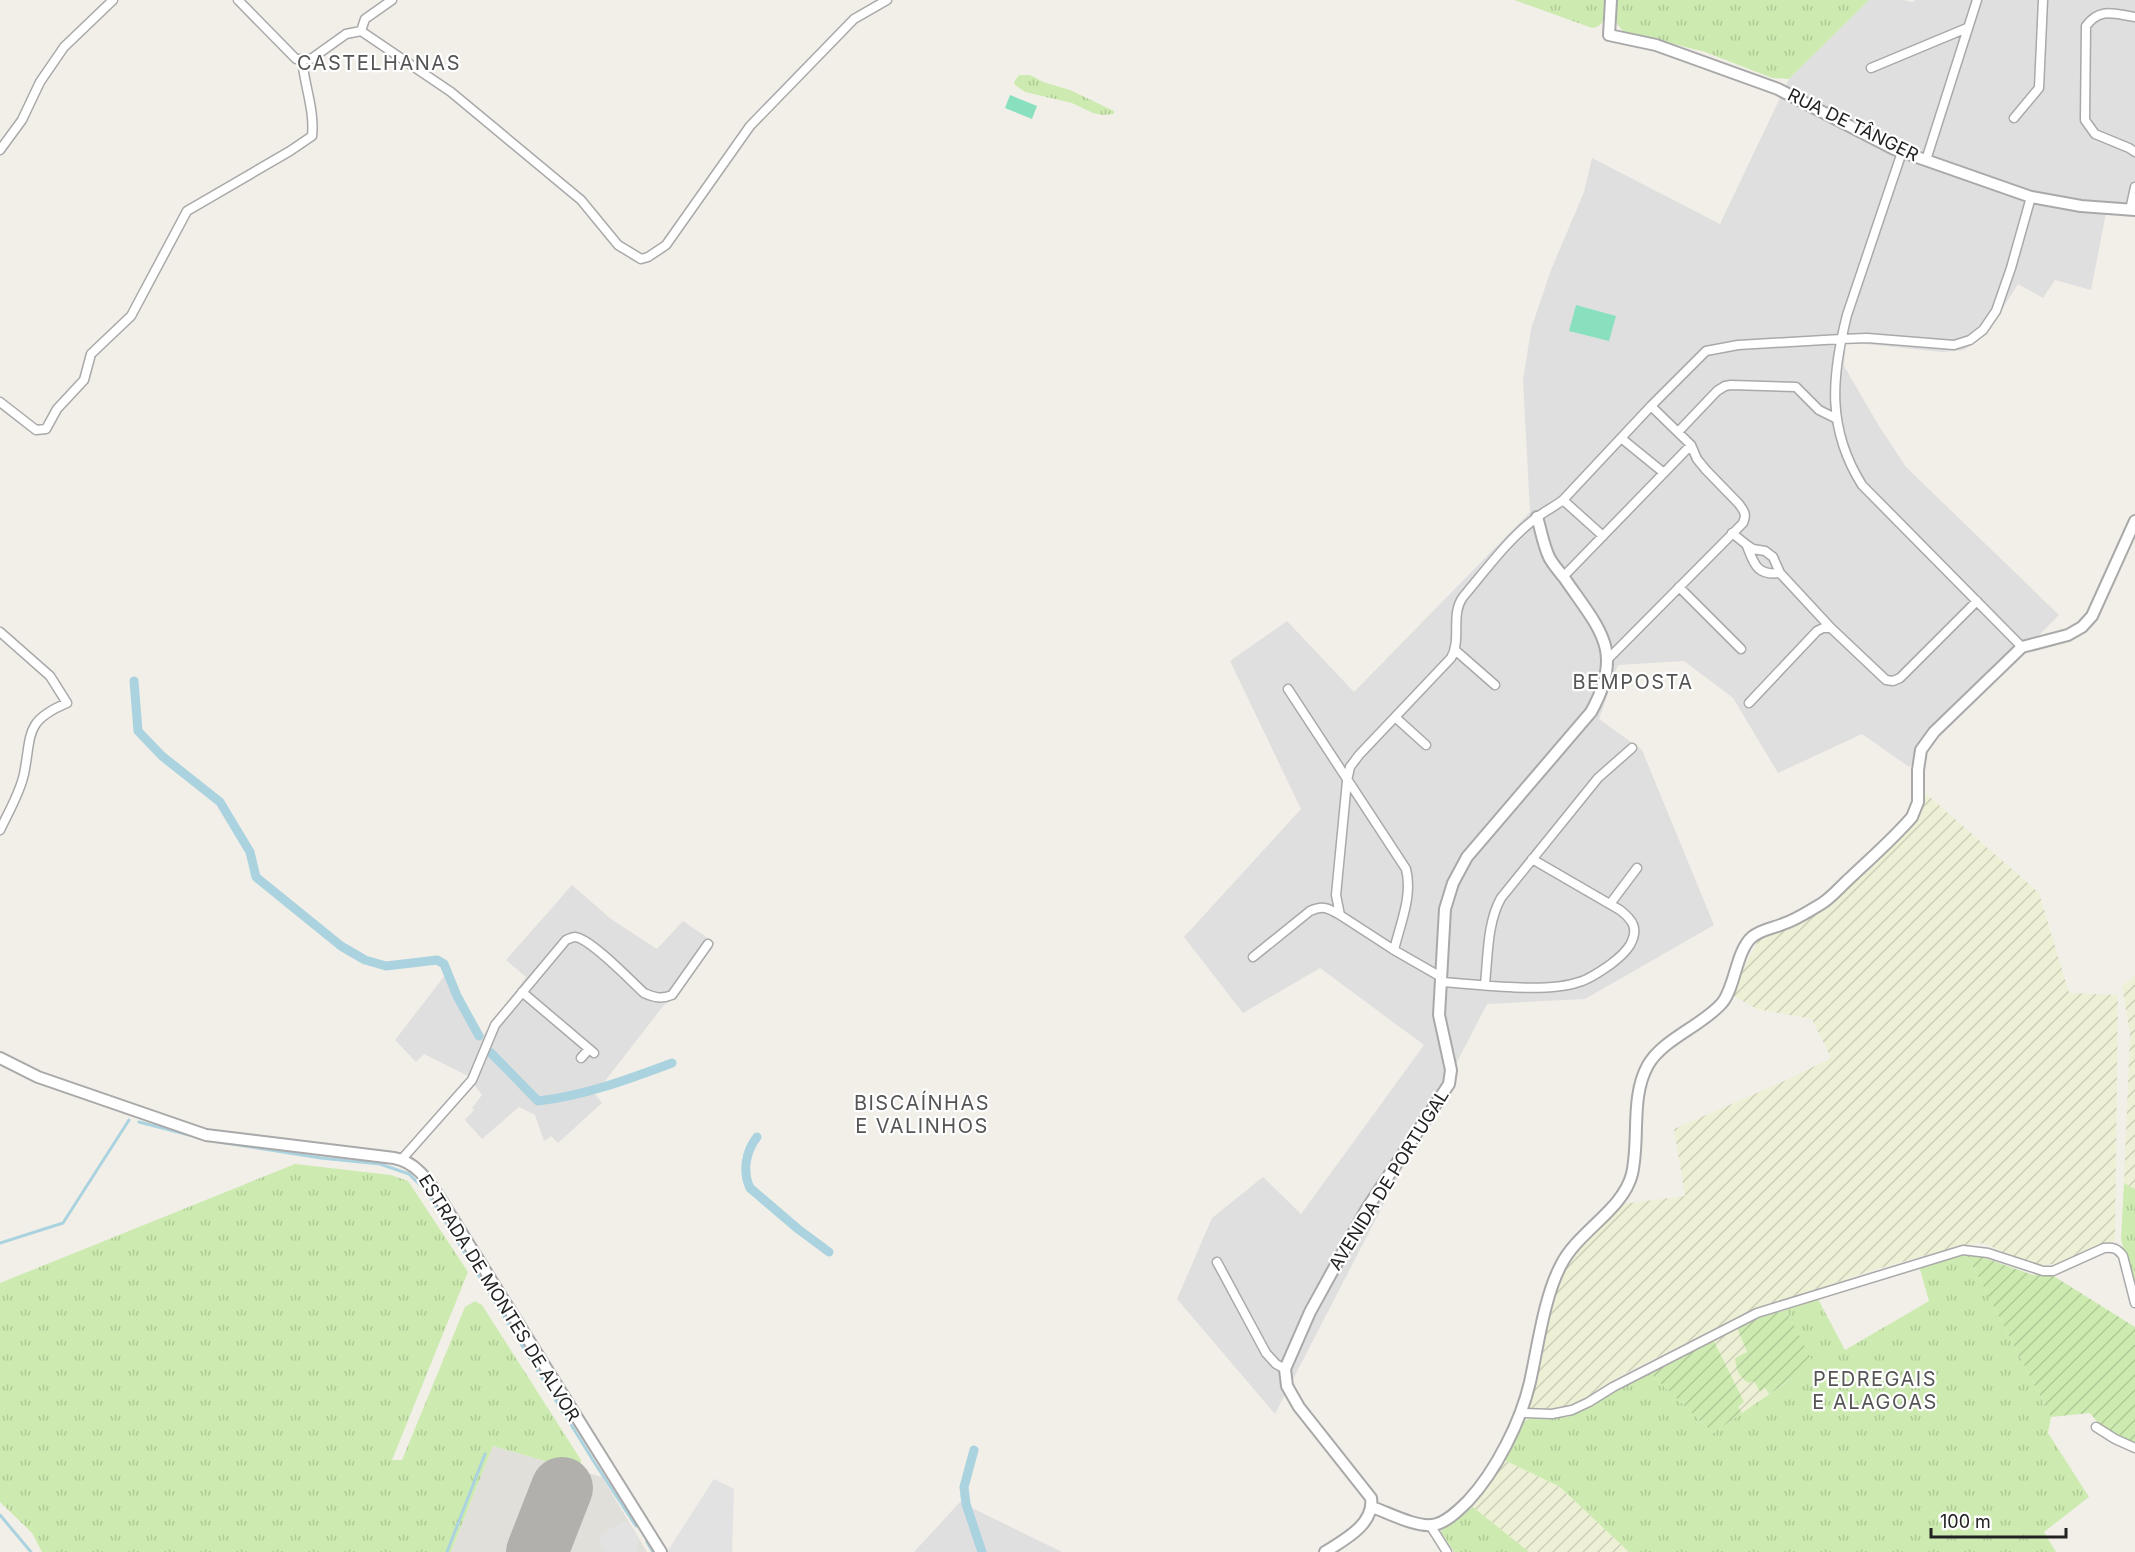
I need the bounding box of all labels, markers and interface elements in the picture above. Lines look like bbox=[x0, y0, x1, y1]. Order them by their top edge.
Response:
district label: CASTELHANAS bbox=[297, 51, 461, 75]
street label: RUA DE TÂNGER bbox=[1784, 83, 1923, 165]
district label: BEMPOSTA bbox=[1572, 670, 1694, 694]
street label: AVENIDA DE PORTUGAL bbox=[1324, 1086, 1453, 1274]
district label: BISCAÍNHAS E VALINHOS bbox=[854, 1090, 990, 1138]
street label: ESTRADA DE MONTES DE ALVOR bbox=[415, 1171, 585, 1425]
district label: PEDREGAIS E ALAGOAS bbox=[1812, 1367, 1938, 1414]
scale bar bbox=[1931, 1501, 2066, 1539]
text: 100 m bbox=[1940, 1511, 1991, 1532]

